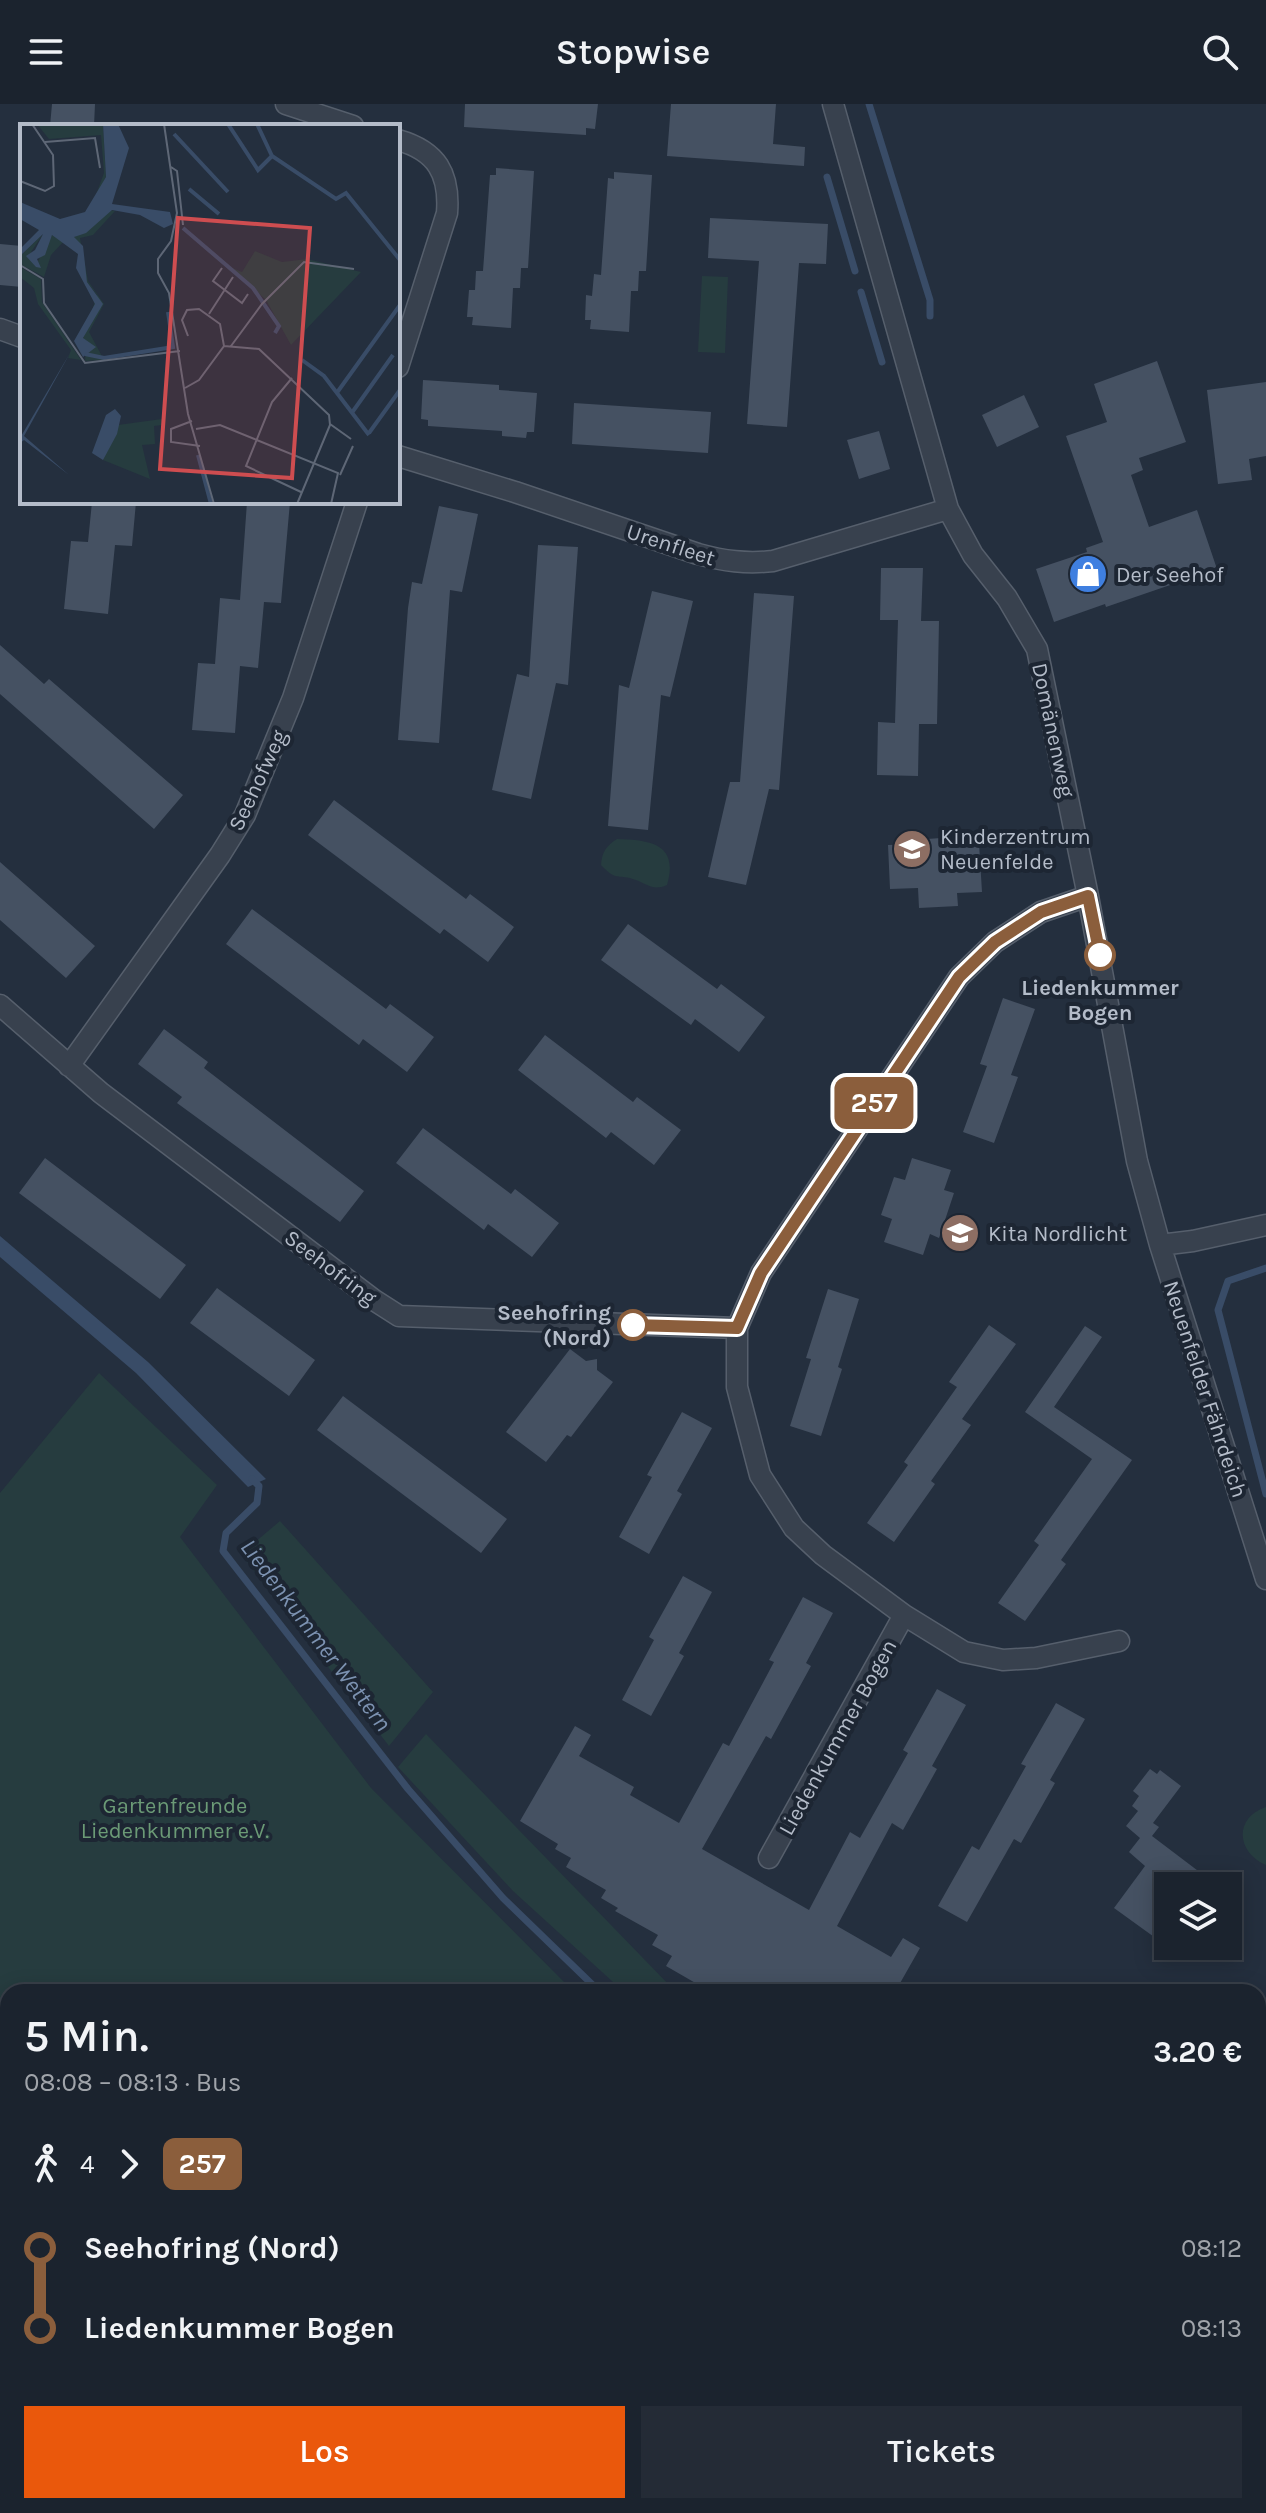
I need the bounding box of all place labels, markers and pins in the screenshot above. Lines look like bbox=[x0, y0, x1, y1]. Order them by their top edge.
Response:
shop icon: Der Seehof bbox=[1067, 553, 1109, 595]
place label: Der Seehof bbox=[1116, 562, 1224, 588]
place label: Kinderzentrum Neuenfelde bbox=[940, 824, 1091, 875]
school or university icon: Kinderzentrum Neuenfelde bbox=[891, 828, 933, 870]
marker: Liedenkummer Bogen bbox=[1085, 940, 1115, 970]
place label: Liedenkummer Bogen bbox=[1021, 975, 1179, 1026]
school or university icon: Kita Nordlicht bbox=[939, 1212, 981, 1254]
place label: Kita Nordlicht bbox=[988, 1221, 1127, 1247]
place label: Seehofring (Nord) bbox=[497, 1300, 611, 1351]
marker: Seehofring (Nord) bbox=[618, 1310, 648, 1340]

